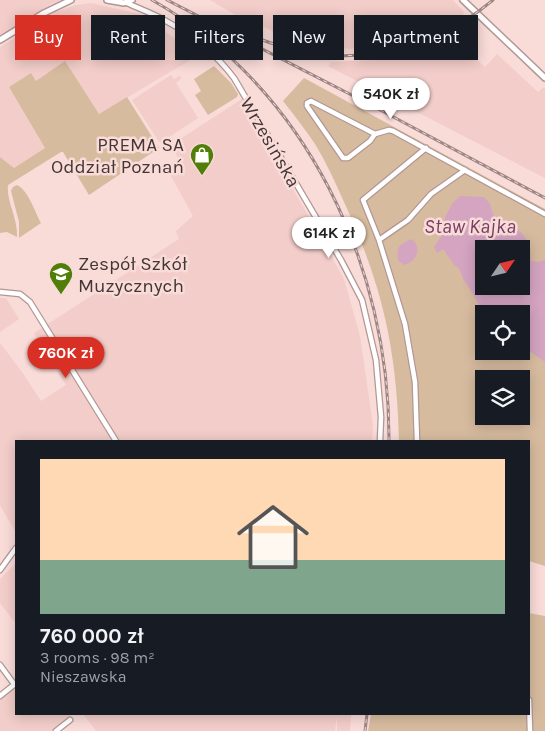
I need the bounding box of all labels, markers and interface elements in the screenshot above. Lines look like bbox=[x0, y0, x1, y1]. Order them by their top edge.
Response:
chip: Buy bbox=[15, 15, 81, 60]
chip: Rent bbox=[91, 15, 165, 60]
chip: Filters bbox=[175, 15, 263, 60]
chip: New bbox=[273, 15, 344, 60]
chip: Apartment bbox=[354, 15, 478, 60]
pin: 540K zł bbox=[345, 78, 437, 120]
text: 540K zł bbox=[363, 84, 419, 103]
street label: Wrzesińska bbox=[236, 94, 305, 191]
place label: PREMA SA Oddział Poznań bbox=[51, 134, 184, 178]
shop icon: PREMA SA Oddział Poznań bbox=[189, 142, 215, 176]
water label: Staw Kajka bbox=[424, 215, 516, 238]
pin: 614K zł bbox=[283, 216, 375, 259]
text: 614K zł bbox=[303, 223, 355, 242]
north arrow bbox=[475, 240, 530, 295]
map controls bbox=[475, 240, 530, 425]
place label: Zespół Szkół Muzycznych bbox=[78, 253, 188, 297]
school or university icon: Zespół Szkół Muzycznych bbox=[48, 261, 74, 295]
button: locate bbox=[475, 305, 530, 360]
pin: 760K zł bbox=[20, 336, 112, 379]
text: 760K zł bbox=[38, 343, 94, 362]
button: layers bbox=[475, 370, 530, 425]
icon: home bbox=[228, 492, 318, 582]
text: 760 000 zł bbox=[40, 624, 144, 648]
text: 3 rooms · 98 m² bbox=[40, 648, 155, 667]
text: Nieszawska bbox=[40, 667, 127, 686]

